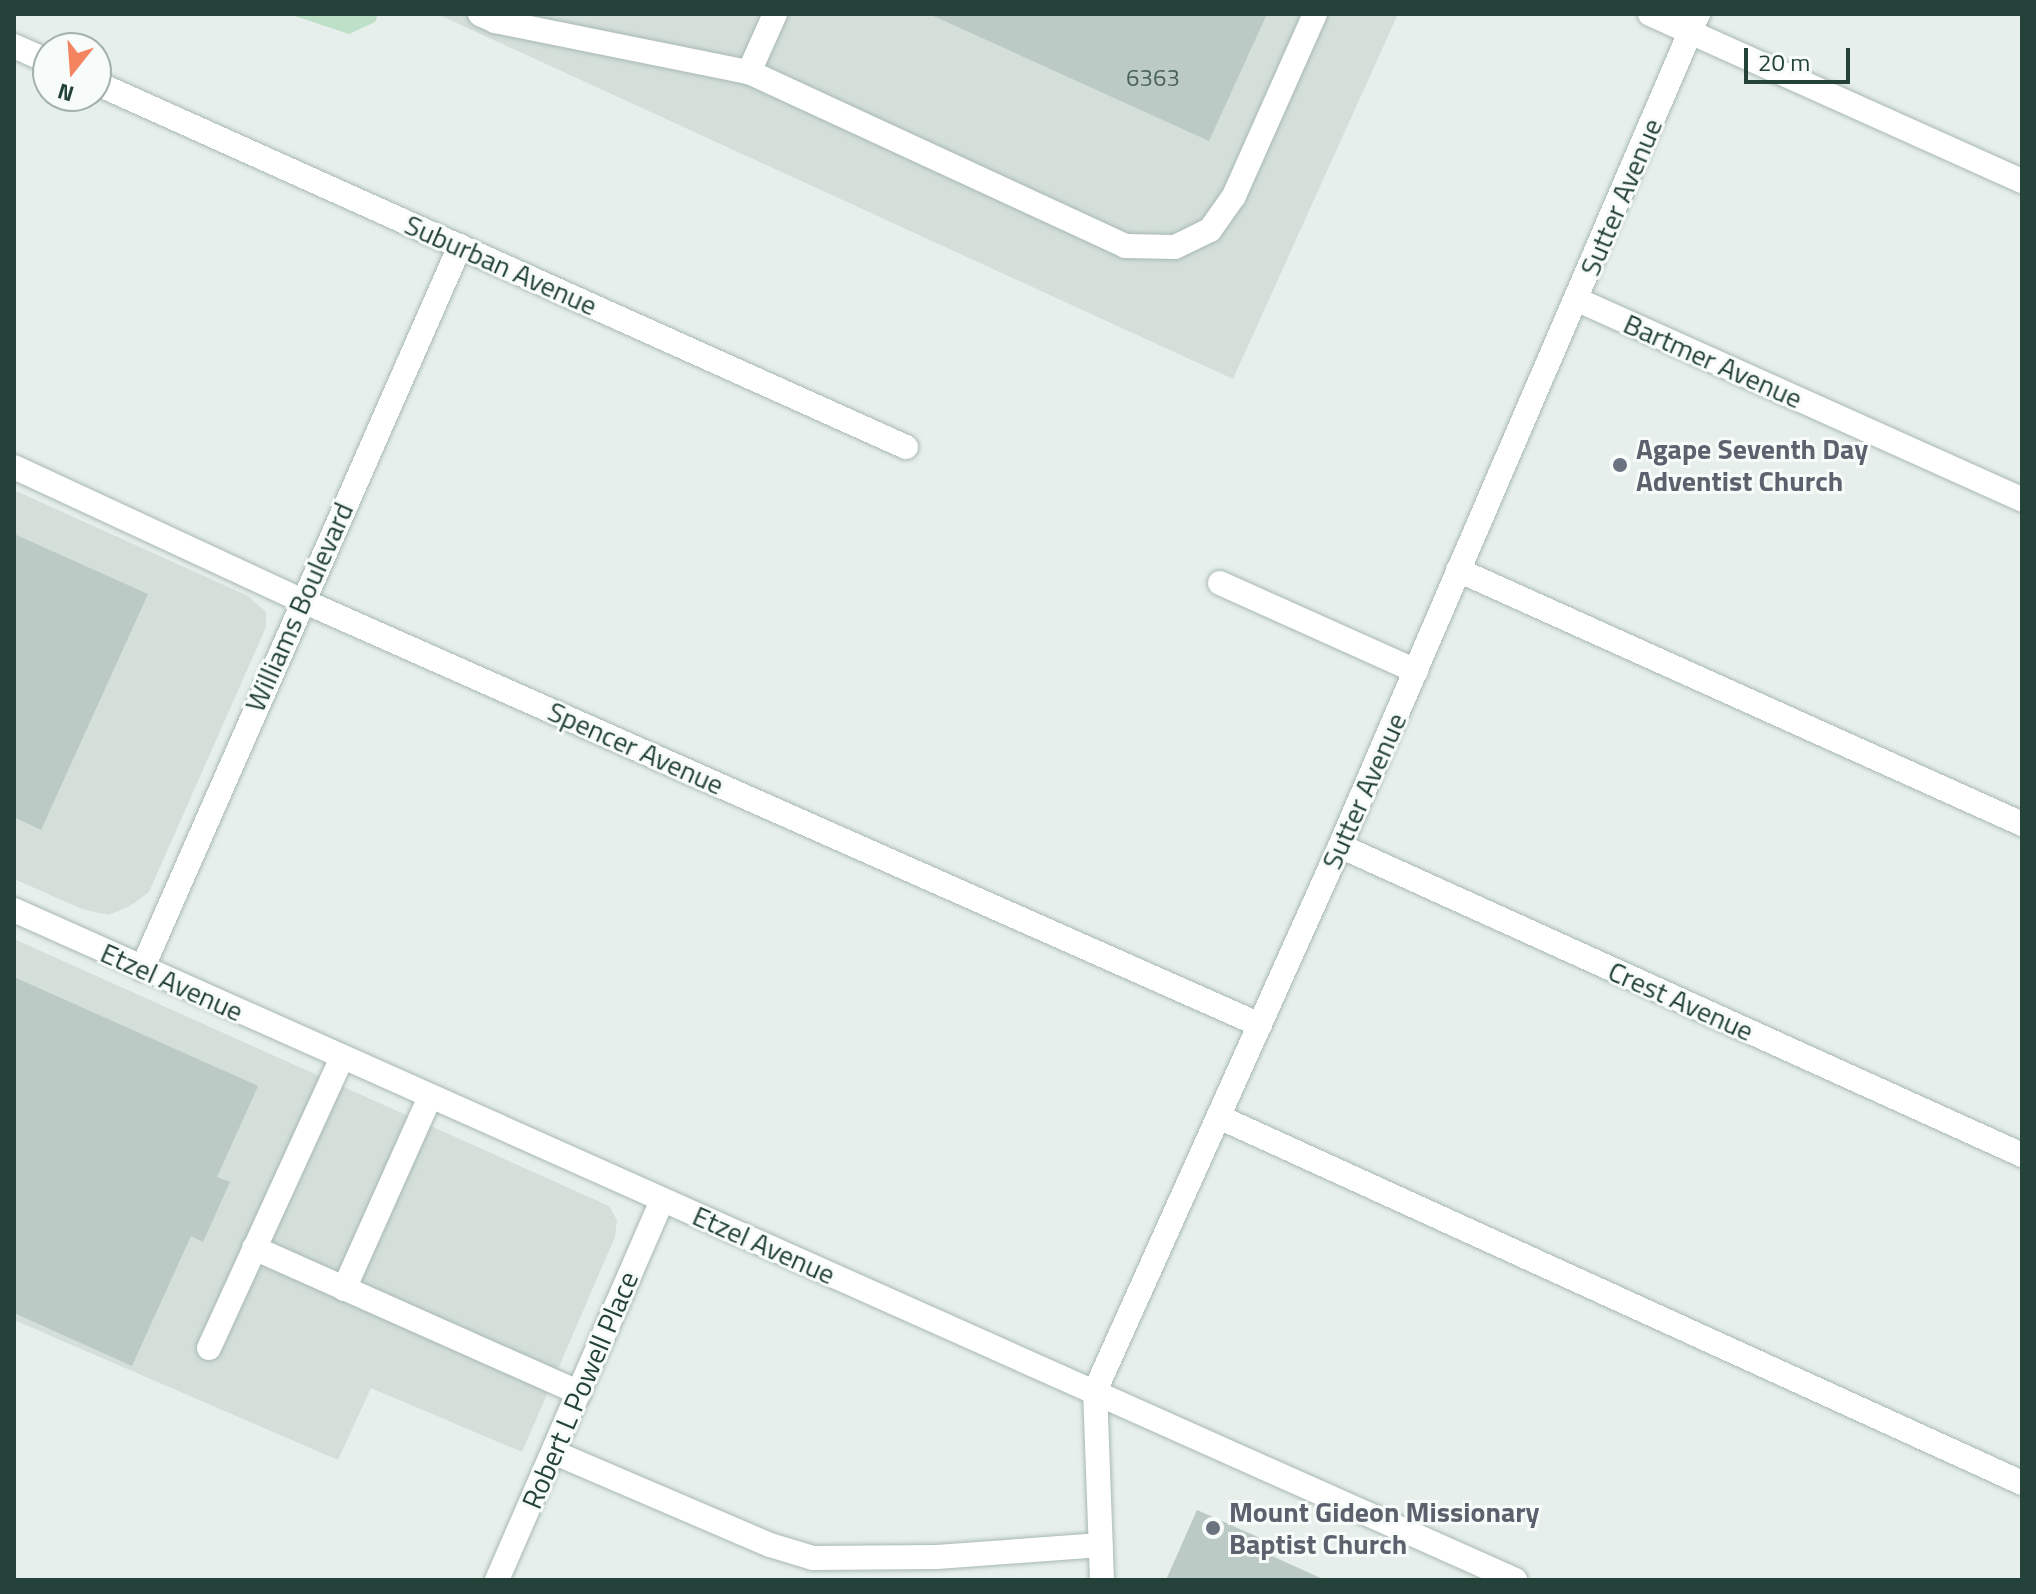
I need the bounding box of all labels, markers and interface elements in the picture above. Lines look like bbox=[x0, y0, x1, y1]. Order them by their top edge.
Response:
north arrow bbox=[32, 32, 112, 112]
scale bar bbox=[1748, 32, 1854, 82]
text: 20 m bbox=[1758, 44, 1810, 80]
house number: 6363 bbox=[1126, 64, 1180, 92]
text: N bbox=[53, 75, 78, 112]
street label: Sutter Avenue bbox=[1573, 113, 1669, 281]
street label: Suburban Avenue bbox=[400, 208, 602, 322]
street label: Bartmer Avenue bbox=[1619, 307, 1807, 415]
place label: Agape Seventh Day Adventist Church bbox=[1636, 432, 1868, 498]
marker: Agape Seventh Day Adventist Church bbox=[1611, 456, 1629, 474]
street label: Williams Boulevard bbox=[238, 497, 360, 717]
street label: Spencer Avenue bbox=[543, 694, 729, 802]
street label: Sutter Avenue bbox=[1315, 708, 1413, 874]
street label: Etzel Avenue bbox=[96, 936, 248, 1028]
street label: Crest Avenue bbox=[1603, 954, 1759, 1048]
street label: Etzel Avenue bbox=[688, 1199, 840, 1291]
street label: Robert L Powell Place bbox=[515, 1266, 645, 1514]
place label: Mount Gideon Missionary Baptist Church bbox=[1229, 1495, 1540, 1561]
marker: Mount Gideon Missionary Baptist Church bbox=[1204, 1519, 1222, 1537]

